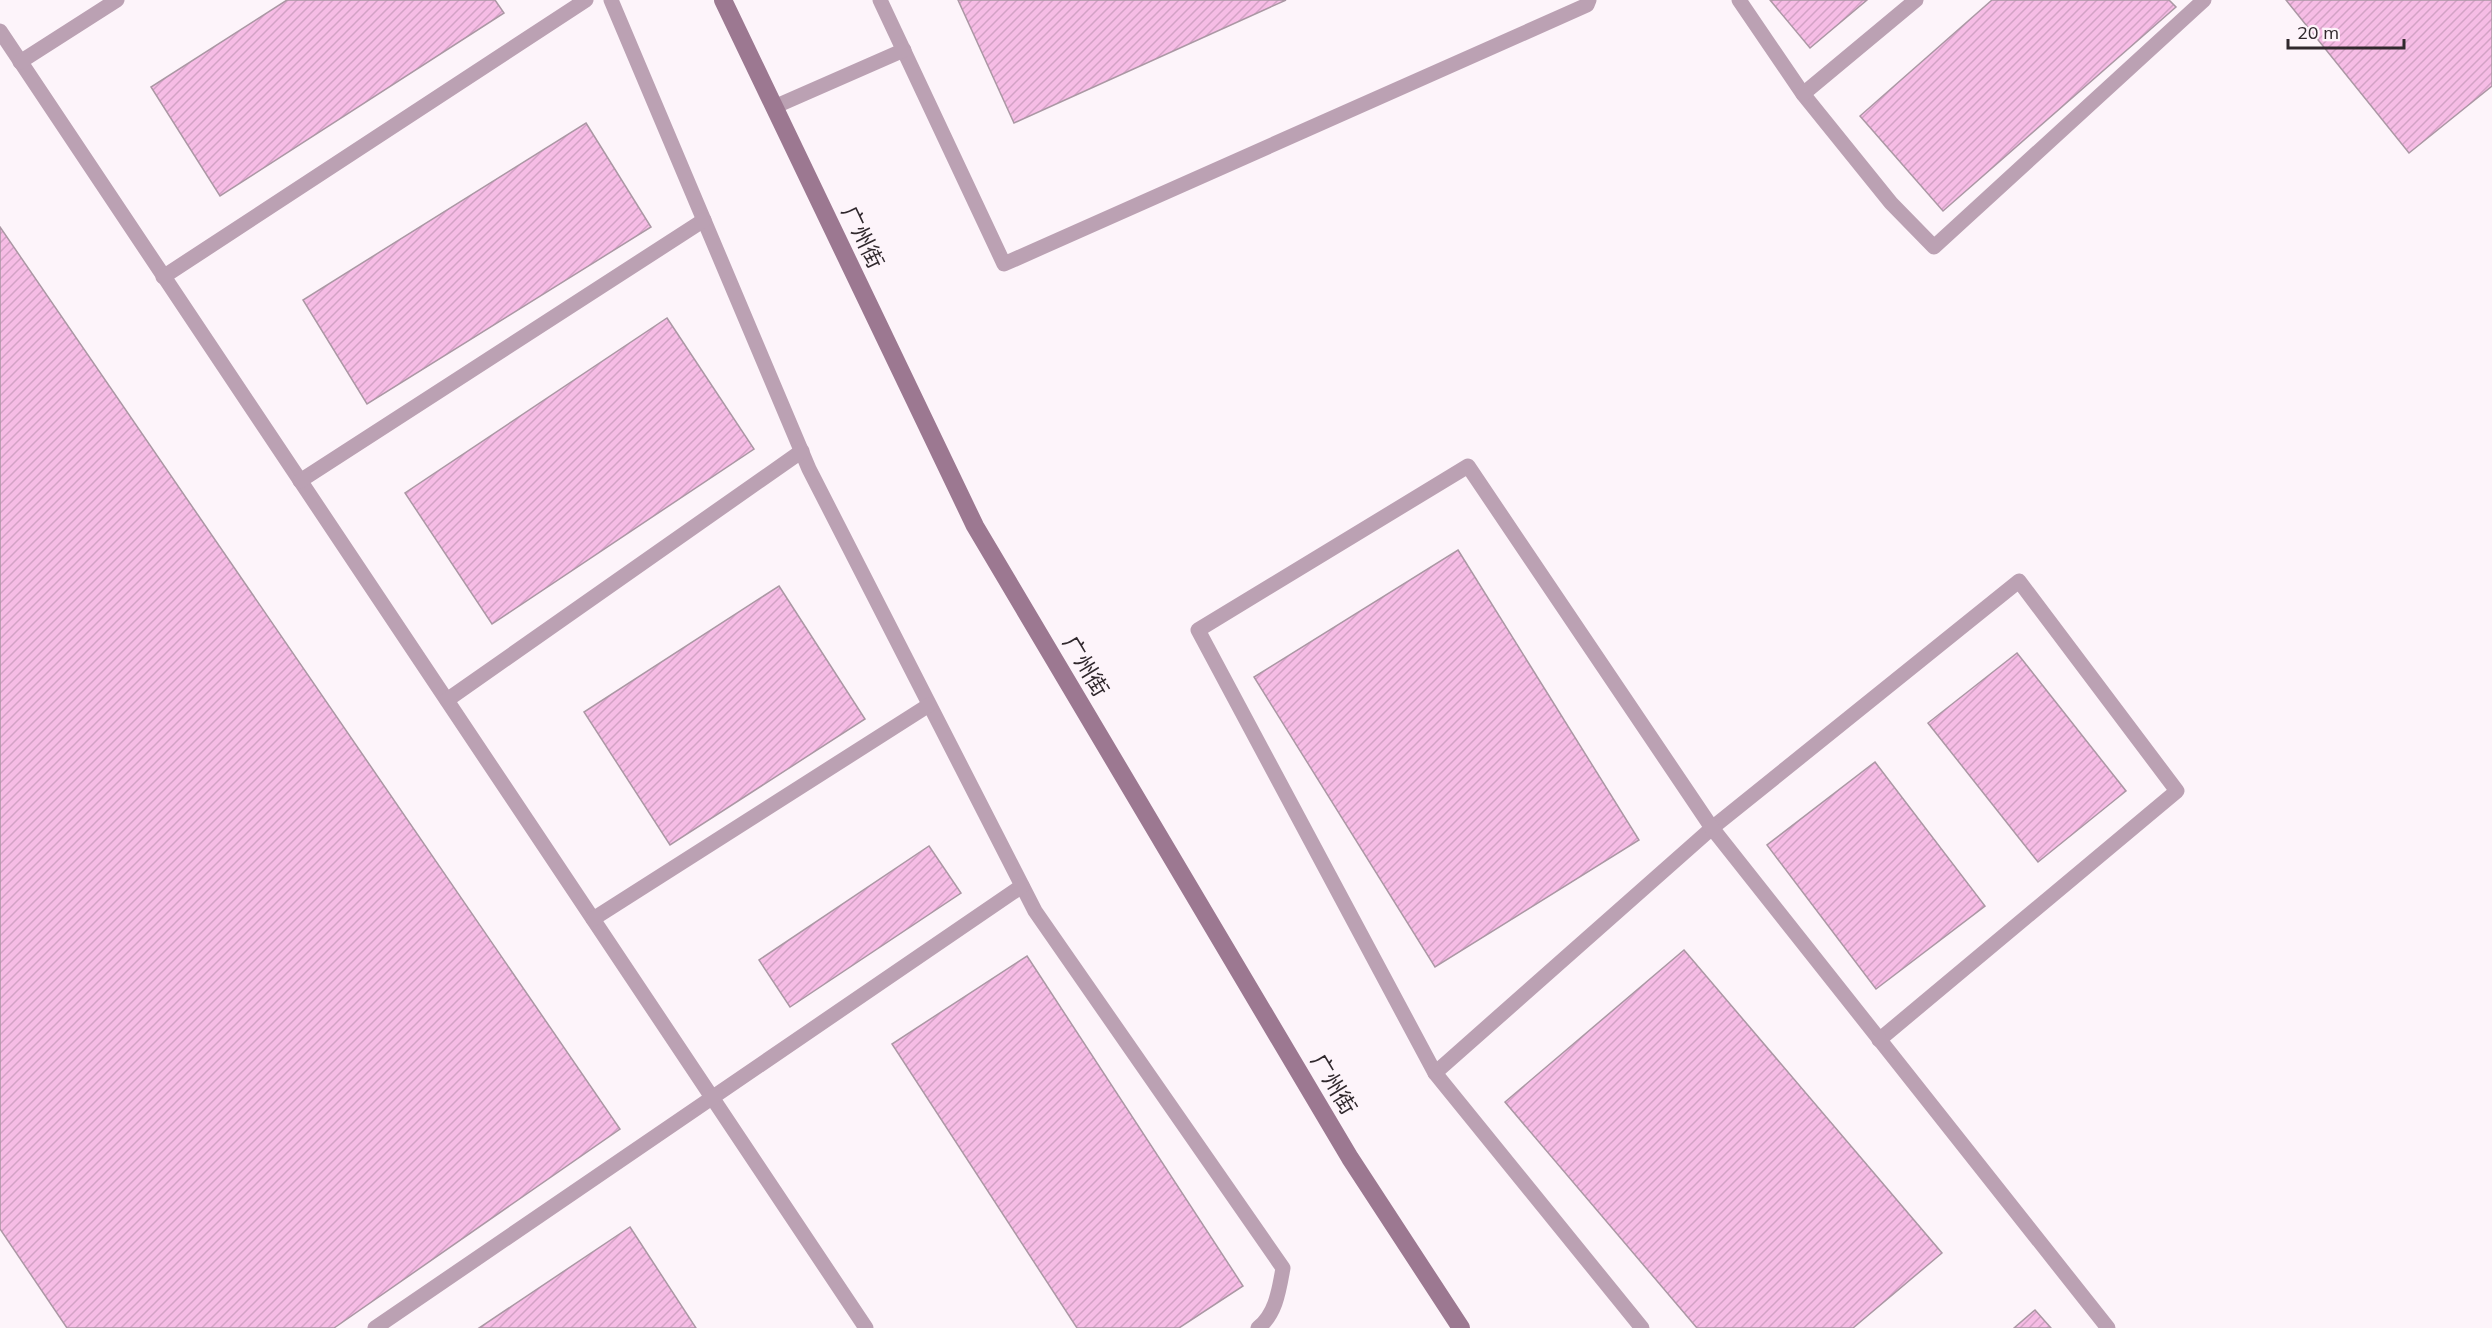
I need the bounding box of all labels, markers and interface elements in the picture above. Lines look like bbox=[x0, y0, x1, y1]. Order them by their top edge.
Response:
scale bar bbox=[2288, 12, 2404, 50]
text: 20 m bbox=[2297, 21, 2339, 44]
street label: 广州街 bbox=[836, 201, 890, 273]
street label: 广州街 bbox=[1057, 630, 1115, 702]
street label: 广州街 bbox=[1305, 1048, 1363, 1120]

